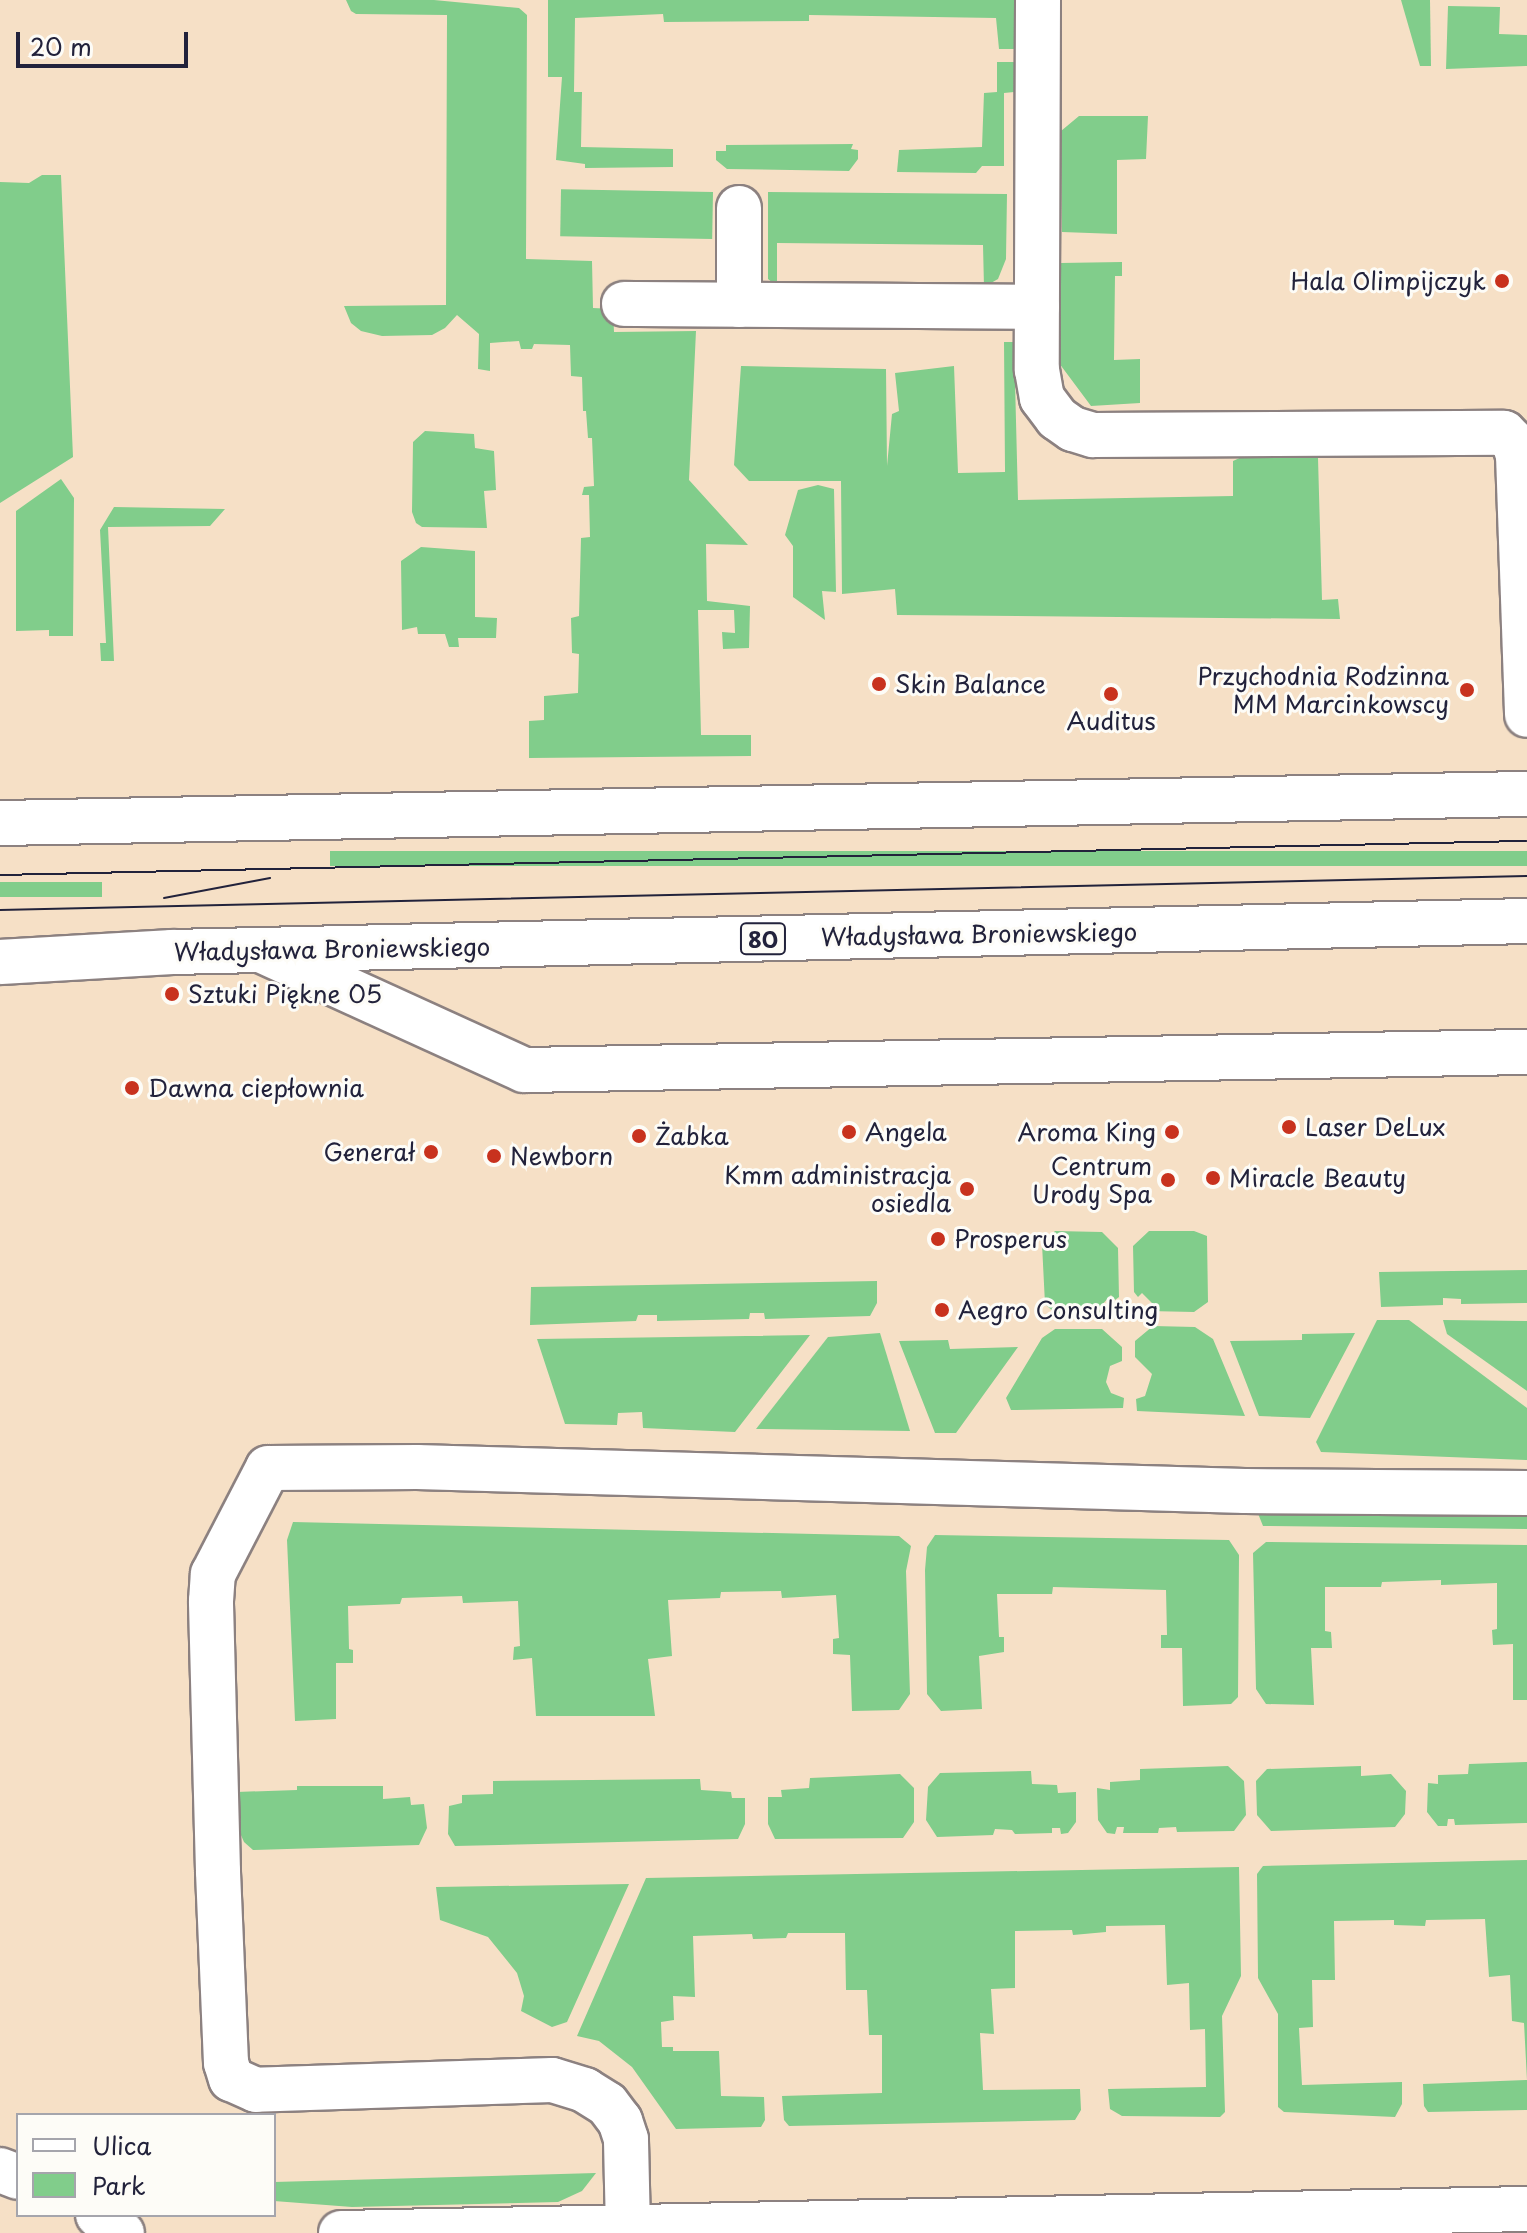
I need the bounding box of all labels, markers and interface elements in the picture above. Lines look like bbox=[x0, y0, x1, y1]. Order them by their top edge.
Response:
scale bar bbox=[20, 16, 192, 66]
text: 20 m bbox=[30, 28, 92, 64]
place label: Hala Olimpijczyk bbox=[1288, 267, 1486, 295]
marker: Hala Olimpijczyk bbox=[1493, 272, 1511, 290]
place label: Przychodnia Rodzinna MM Marcinkowscy bbox=[1197, 662, 1449, 718]
place label: Skin Balance bbox=[895, 670, 1045, 698]
marker: Skin Balance bbox=[870, 675, 888, 693]
marker: Przychodnia Rodzinna MM Marcinkowscy bbox=[1456, 679, 1478, 701]
marker: Auditus bbox=[1102, 685, 1120, 703]
place label: Auditus bbox=[1066, 707, 1156, 735]
street label: Władysława Broniewskiego bbox=[821, 917, 1137, 951]
road number: 80 bbox=[739, 921, 787, 957]
street label: Władysława Broniewskiego bbox=[174, 932, 490, 966]
place label: Sztuki Piękne 05 bbox=[188, 980, 383, 1008]
marker: Sztuki Piękne 05 bbox=[163, 985, 181, 1003]
place label: Dawna ciepłownia bbox=[148, 1074, 361, 1102]
marker: Dawna ciepłownia bbox=[123, 1079, 141, 1097]
place label: Laser DeLux bbox=[1305, 1113, 1446, 1141]
place label: Angela bbox=[865, 1118, 947, 1146]
place label: Aroma King bbox=[1019, 1118, 1156, 1146]
marker: Laser DeLux bbox=[1280, 1118, 1298, 1136]
place label: Żabka bbox=[655, 1122, 729, 1150]
marker: Angela bbox=[840, 1123, 858, 1141]
marker: Aroma King bbox=[1163, 1123, 1181, 1141]
marker: Żabka bbox=[630, 1127, 648, 1145]
place label: Generał bbox=[323, 1138, 415, 1166]
place label: Newborn bbox=[510, 1142, 613, 1170]
marker: Generał bbox=[422, 1143, 440, 1161]
marker: Newborn bbox=[485, 1147, 503, 1165]
place label: Centrum Urody Spa bbox=[1031, 1152, 1152, 1208]
place label: Kmm administracja osiedla bbox=[722, 1161, 951, 1217]
place label: Miracle Beauty bbox=[1229, 1164, 1408, 1192]
marker: Miracle Beauty bbox=[1204, 1169, 1222, 1187]
marker: Centrum Urody Spa bbox=[1159, 1171, 1177, 1189]
marker: Kmm administracja osiedla bbox=[958, 1180, 976, 1198]
place label: Prosperus bbox=[954, 1225, 1067, 1253]
marker: Prosperus bbox=[929, 1230, 947, 1248]
place label: Aegro Consulting bbox=[958, 1296, 1159, 1324]
marker: Aegro Consulting bbox=[933, 1301, 951, 1319]
legend bbox=[16, 2113, 276, 2217]
text: Ulica bbox=[92, 2127, 151, 2163]
text: Park bbox=[92, 2167, 146, 2203]

